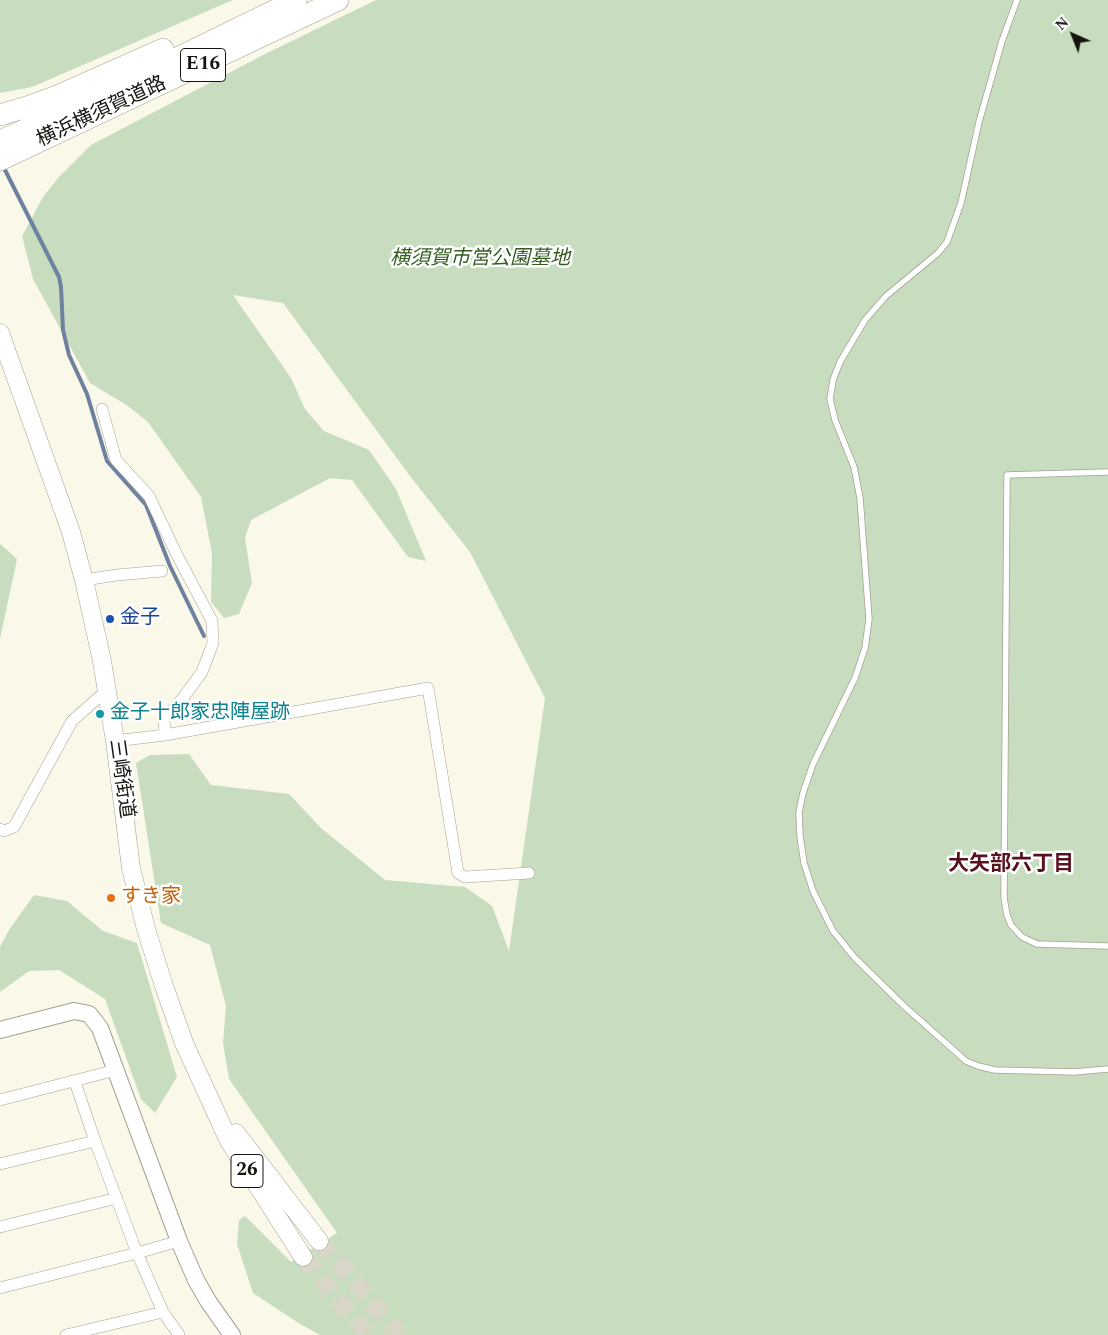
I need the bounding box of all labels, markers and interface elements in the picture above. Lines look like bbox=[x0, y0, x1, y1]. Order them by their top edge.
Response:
north arrow bbox=[1048, 10, 1098, 60]
text: N bbox=[1051, 12, 1074, 35]
road number: E16 bbox=[180, 48, 226, 82]
street label: 横浜横須賀道路 bbox=[33, 73, 171, 153]
park label: 横須賀市営公園墓地 bbox=[390, 248, 570, 272]
place label: 金子 bbox=[120, 607, 160, 631]
marker: 金子 bbox=[104, 613, 116, 625]
place label: 金子十郎家忠陣屋跡 bbox=[110, 702, 290, 726]
marker: 金子十郎家忠陣屋跡 bbox=[94, 708, 106, 720]
street label: 三崎街道 bbox=[103, 738, 137, 820]
district label: 大矢部六丁目 bbox=[948, 853, 1074, 879]
place label: すき家 bbox=[121, 886, 181, 910]
marker: すき家 bbox=[105, 892, 117, 904]
road number: 26 bbox=[231, 1154, 263, 1188]

